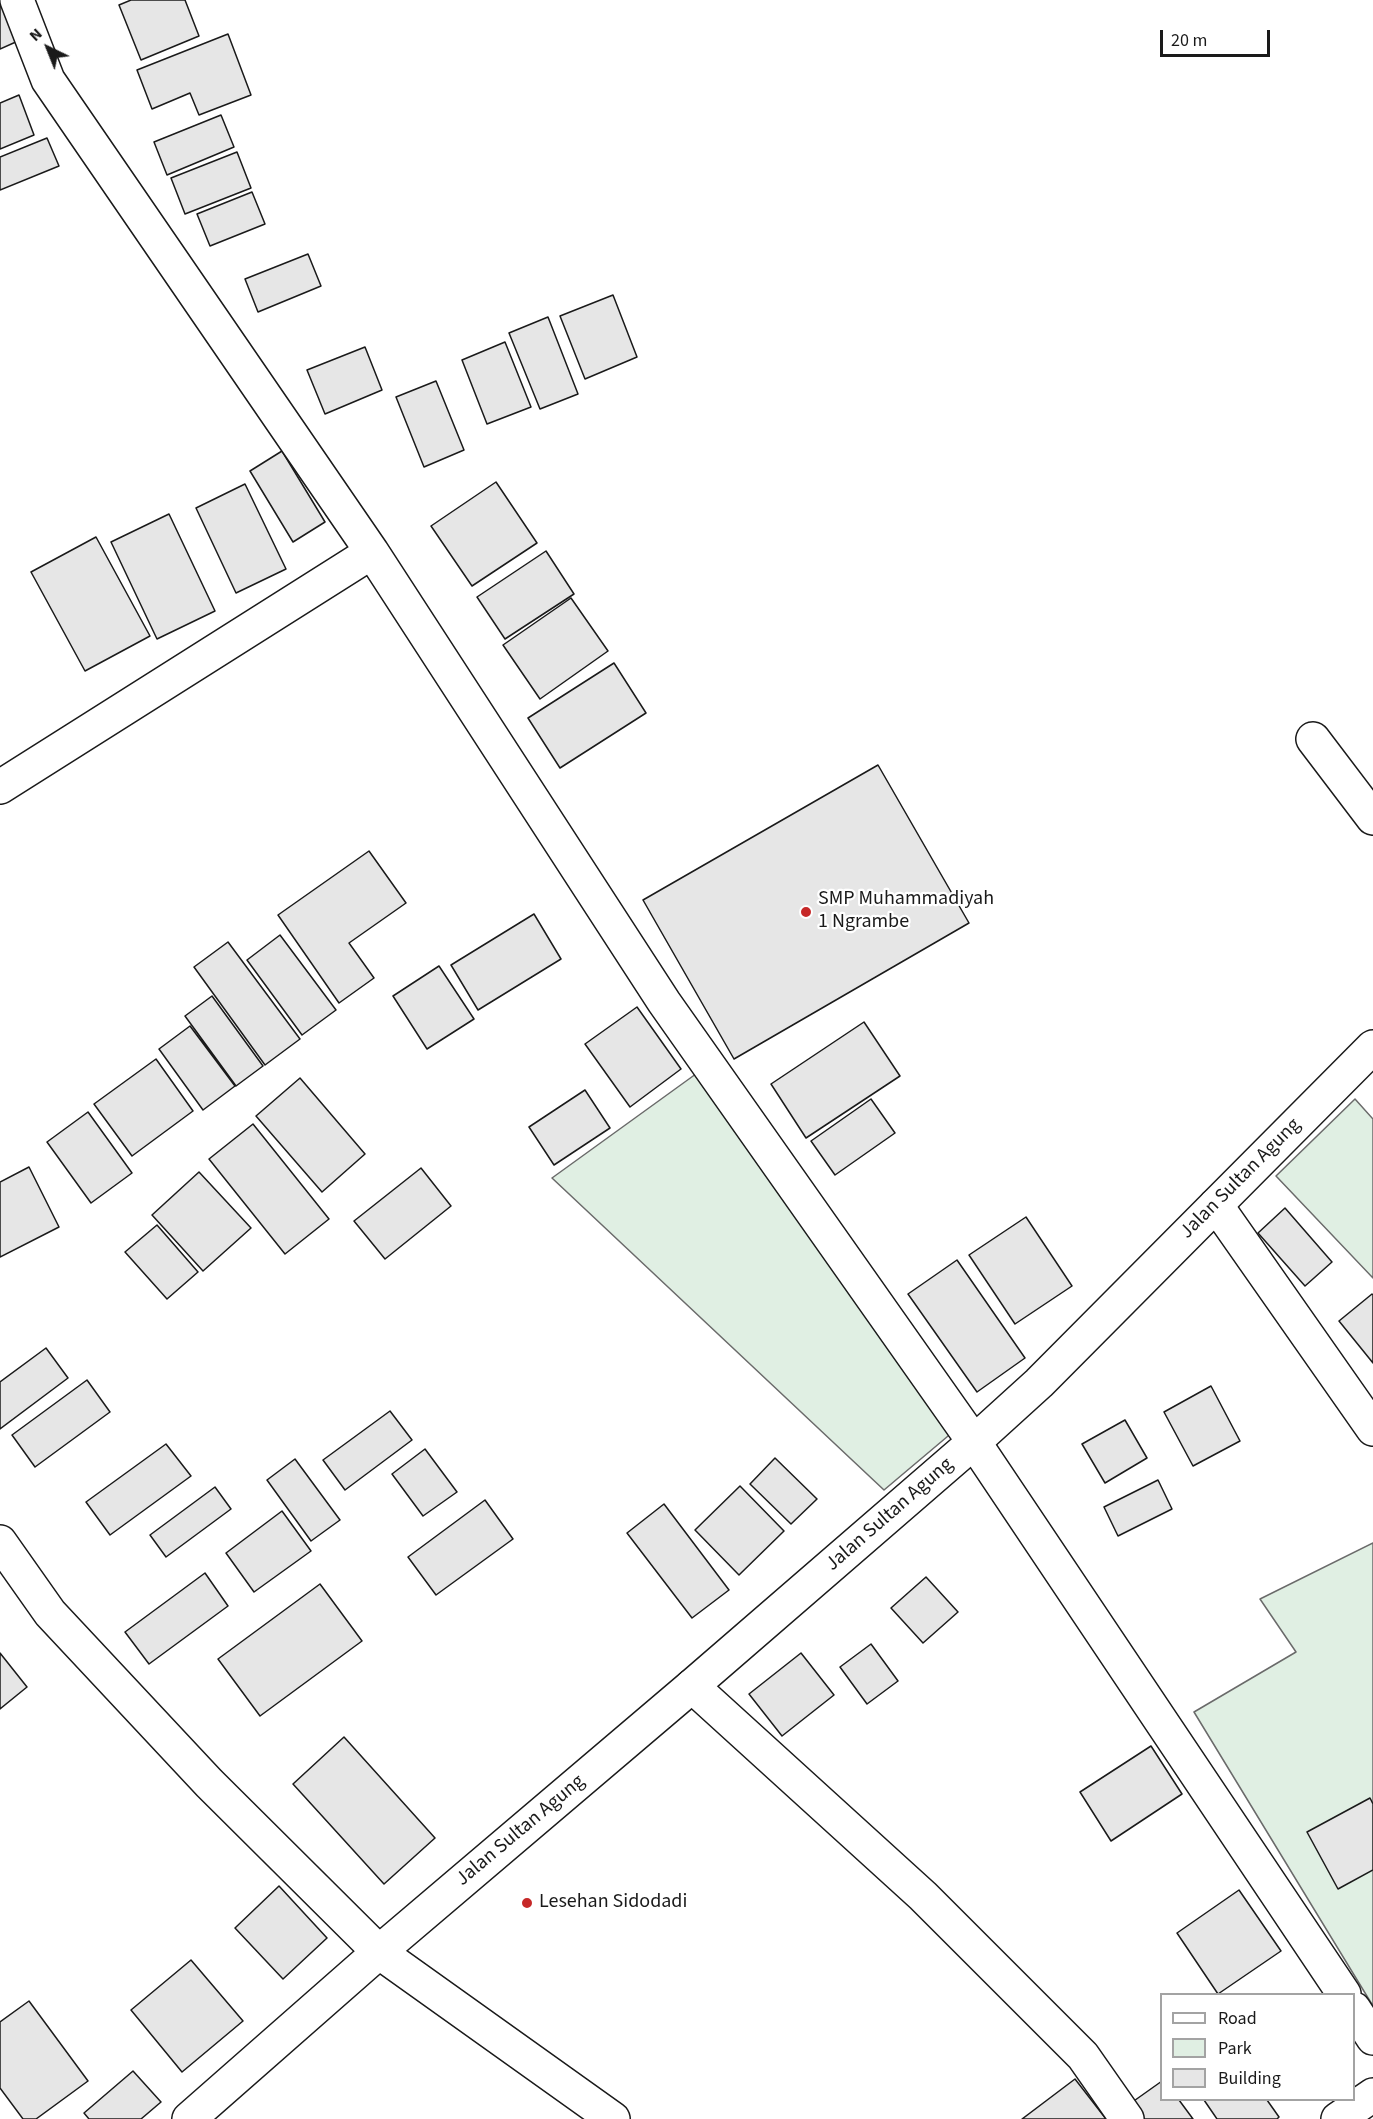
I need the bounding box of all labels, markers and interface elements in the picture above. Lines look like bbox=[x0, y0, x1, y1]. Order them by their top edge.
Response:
north arrow bbox=[18, 18, 78, 78]
scale bar bbox=[1163, 18, 1272, 56]
text: N bbox=[24, 23, 47, 47]
text: 20 m bbox=[1171, 28, 1207, 53]
place label: SMP Muhammadiyah 1 Ngrambe bbox=[818, 888, 994, 935]
marker: SMP Muhammadiyah 1 Ngrambe bbox=[799, 905, 813, 919]
street label: Jalan Sultan Agung bbox=[1176, 1114, 1306, 1244]
street label: Jalan Sultan Agung bbox=[822, 1453, 958, 1577]
street label: Jalan Sultan Agung bbox=[452, 1770, 590, 1892]
place label: Lesehan Sidodadi bbox=[539, 1891, 687, 1915]
marker: Lesehan Sidodadi bbox=[520, 1896, 534, 1910]
legend bbox=[1160, 1993, 1355, 2101]
text: Road bbox=[1218, 2006, 1257, 2031]
text: Park bbox=[1218, 2036, 1252, 2061]
text: Building bbox=[1218, 2066, 1281, 2091]

